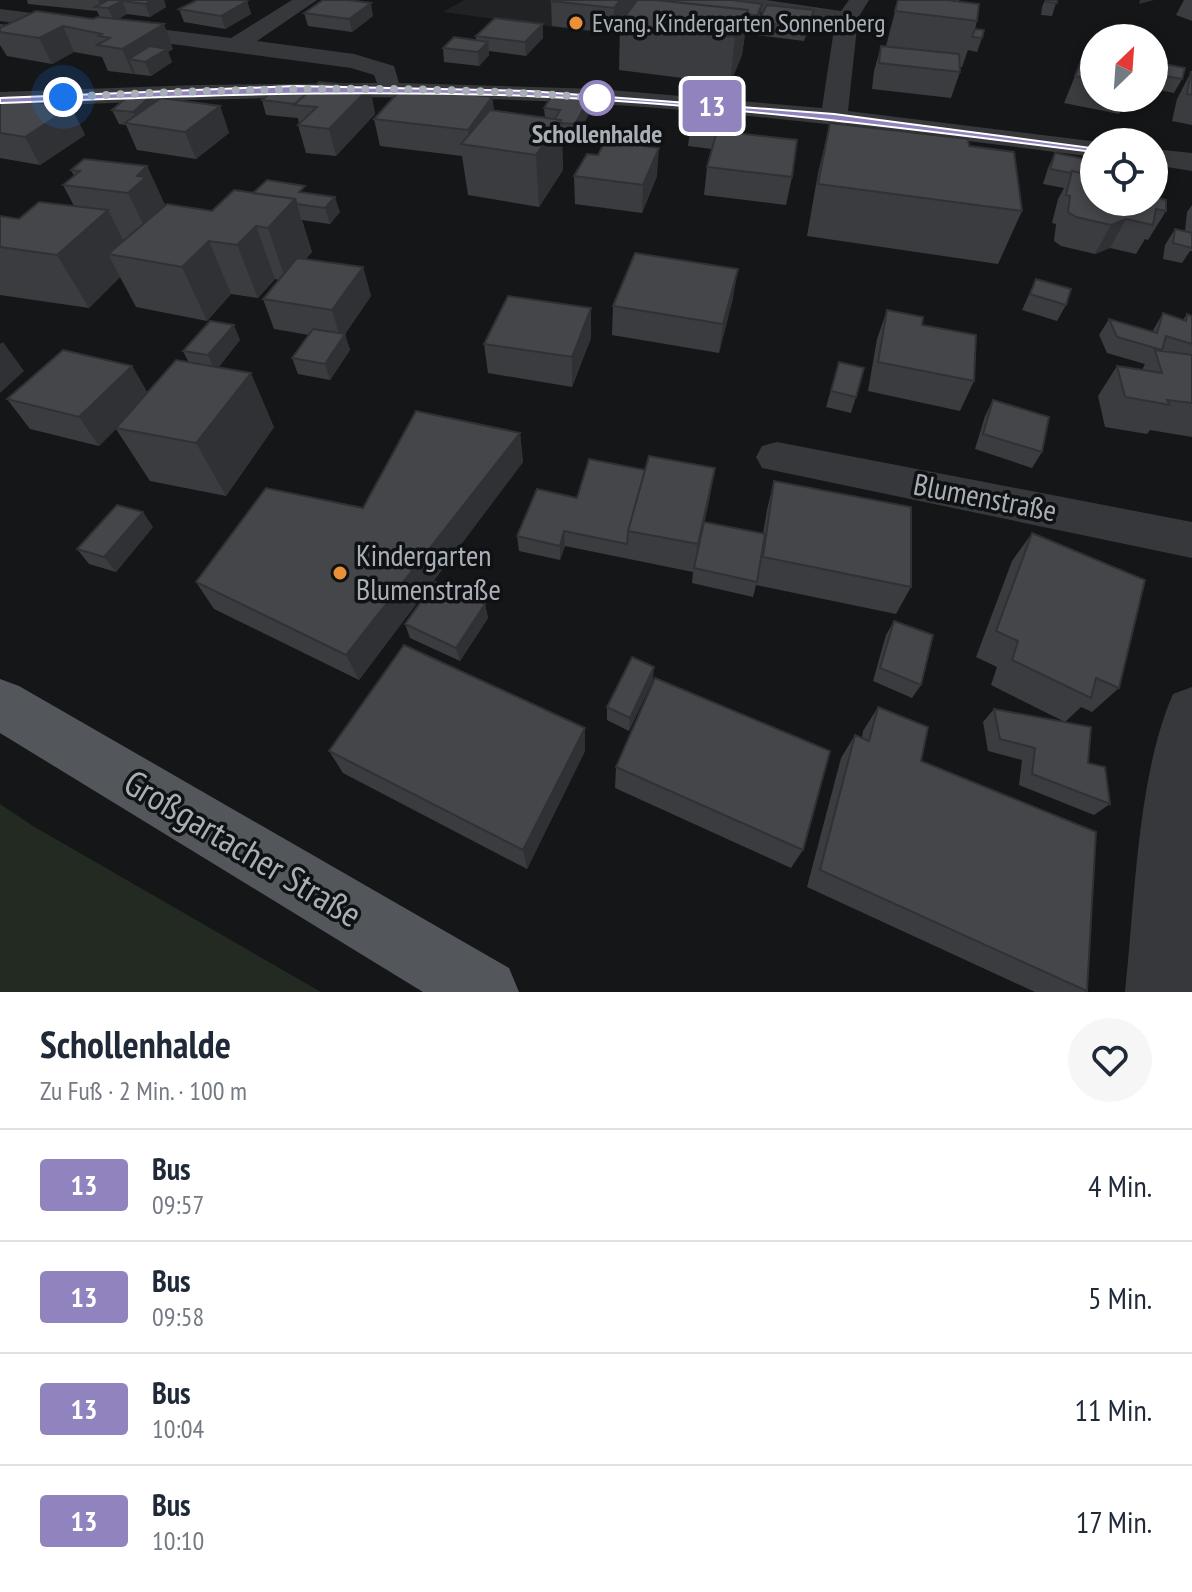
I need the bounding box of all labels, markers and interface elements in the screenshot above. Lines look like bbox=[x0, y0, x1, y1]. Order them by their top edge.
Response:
place label: Evang. Kindergarten Sonnenberg bbox=[592, 6, 885, 39]
marker: Evang. Kindergarten Sonnenberg bbox=[567, 14, 585, 32]
north arrow bbox=[1080, 24, 1168, 112]
map controls bbox=[1080, 24, 1168, 216]
your location bbox=[43, 77, 83, 117]
line badge: 13 bbox=[676, 80, 748, 132]
marker: Schollenhalde bbox=[580, 81, 614, 115]
text: 13 bbox=[699, 87, 725, 124]
place label: Schollenhalde bbox=[532, 117, 662, 150]
button: locate bbox=[1080, 128, 1168, 216]
street label: Blumenstraße bbox=[910, 464, 1060, 529]
place label: Kindergarten Blumenstraße bbox=[356, 535, 501, 608]
marker: Kindergarten Blumenstraße bbox=[331, 564, 349, 582]
street label: Großgartacher Straße bbox=[116, 758, 371, 937]
button: heart bbox=[1068, 1018, 1152, 1102]
text: Schollenhalde bbox=[40, 1019, 231, 1068]
text: Zu Fuß · 2 Min. · 100 m bbox=[40, 1074, 247, 1107]
text: Bus bbox=[152, 1149, 191, 1188]
text: 13 bbox=[71, 1166, 97, 1203]
text: 4 Min. bbox=[1088, 1166, 1152, 1205]
text: 09:57 bbox=[152, 1188, 204, 1221]
text: Bus bbox=[152, 1261, 191, 1300]
text: 13 bbox=[71, 1278, 97, 1315]
text: 5 Min. bbox=[1088, 1278, 1152, 1317]
text: 09:58 bbox=[152, 1300, 204, 1333]
text: Bus bbox=[152, 1373, 191, 1412]
text: 13 bbox=[71, 1390, 97, 1427]
text: 11 Min. bbox=[1075, 1390, 1152, 1429]
text: 10:04 bbox=[152, 1412, 204, 1445]
text: Bus bbox=[152, 1485, 191, 1524]
text: 13 bbox=[71, 1502, 97, 1539]
text: 17 Min. bbox=[1076, 1502, 1152, 1541]
text: 10:10 bbox=[152, 1524, 204, 1557]

